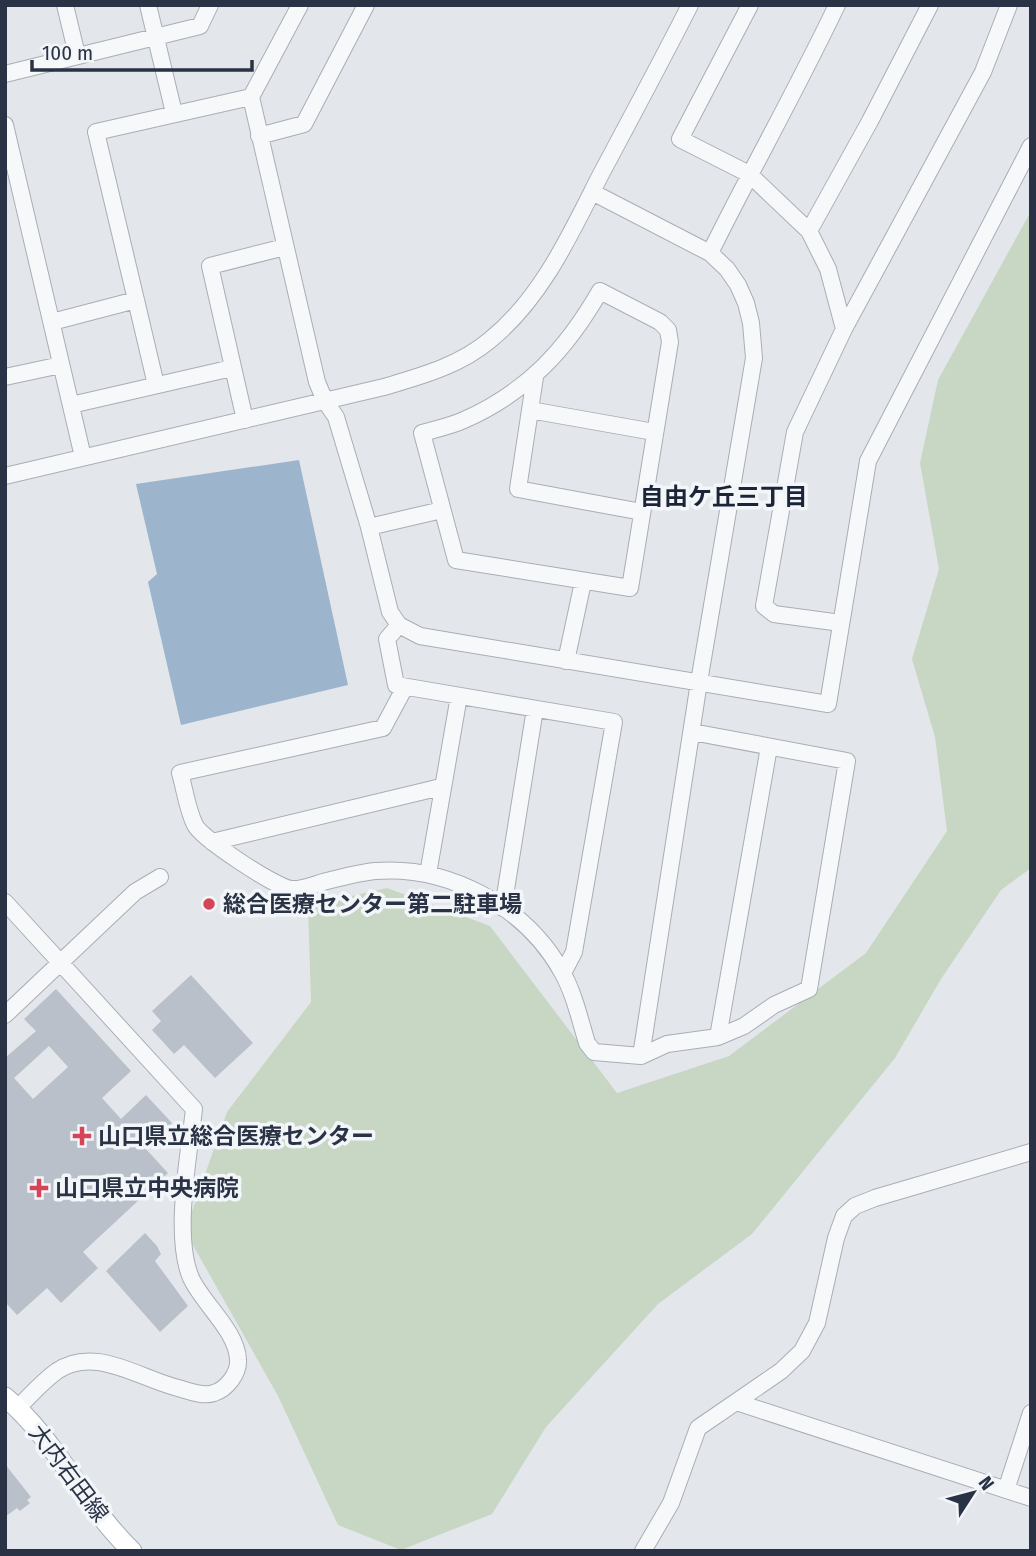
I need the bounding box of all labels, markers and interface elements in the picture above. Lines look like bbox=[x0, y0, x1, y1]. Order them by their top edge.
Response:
scale bar bbox=[32, 28, 252, 72]
text: 100 m bbox=[42, 40, 93, 66]
district label: 自由ケ丘三丁目 bbox=[640, 483, 808, 511]
place label: 総合医療センター第二駐車場 bbox=[223, 890, 522, 918]
marker: 総合医療センター第二駐車場 bbox=[201, 896, 217, 912]
place label: 山口県立総合医療センター bbox=[98, 1122, 374, 1150]
marker: 山口県立総合医療センター bbox=[72, 1126, 92, 1146]
place label: 山口県立中央病院 bbox=[55, 1174, 239, 1202]
marker: 山口県立中央病院 bbox=[29, 1178, 49, 1198]
street label: 大内右田線 bbox=[23, 1419, 115, 1527]
north arrow bbox=[938, 1458, 1008, 1528]
text: N bbox=[974, 1472, 999, 1495]

